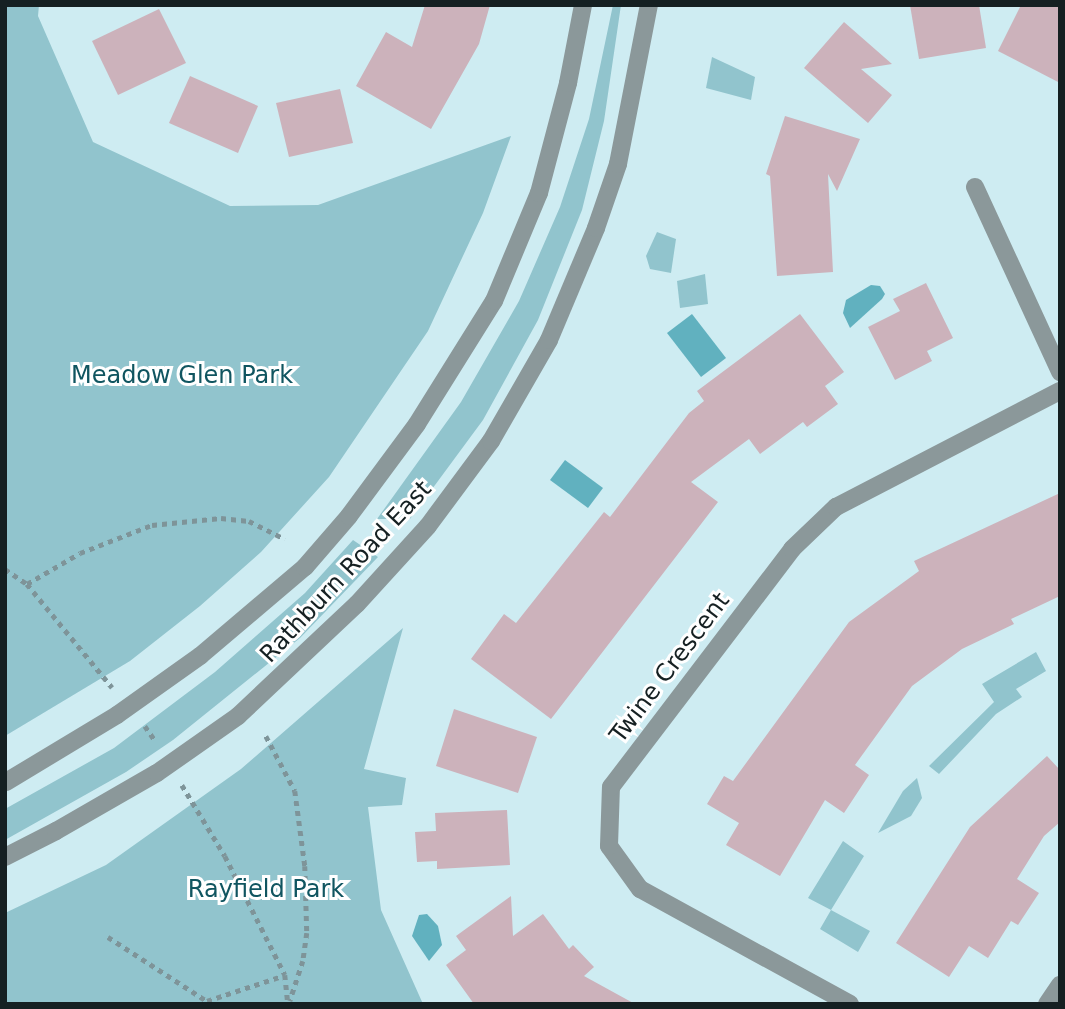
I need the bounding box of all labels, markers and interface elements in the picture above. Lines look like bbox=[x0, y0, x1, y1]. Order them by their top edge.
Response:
park label: Meadow Glen Park bbox=[71, 362, 293, 390]
street label: Rathburn Road East bbox=[254, 475, 438, 669]
street label: Twine Crescent bbox=[604, 587, 736, 749]
park label: Rayfield Park bbox=[188, 876, 344, 904]

